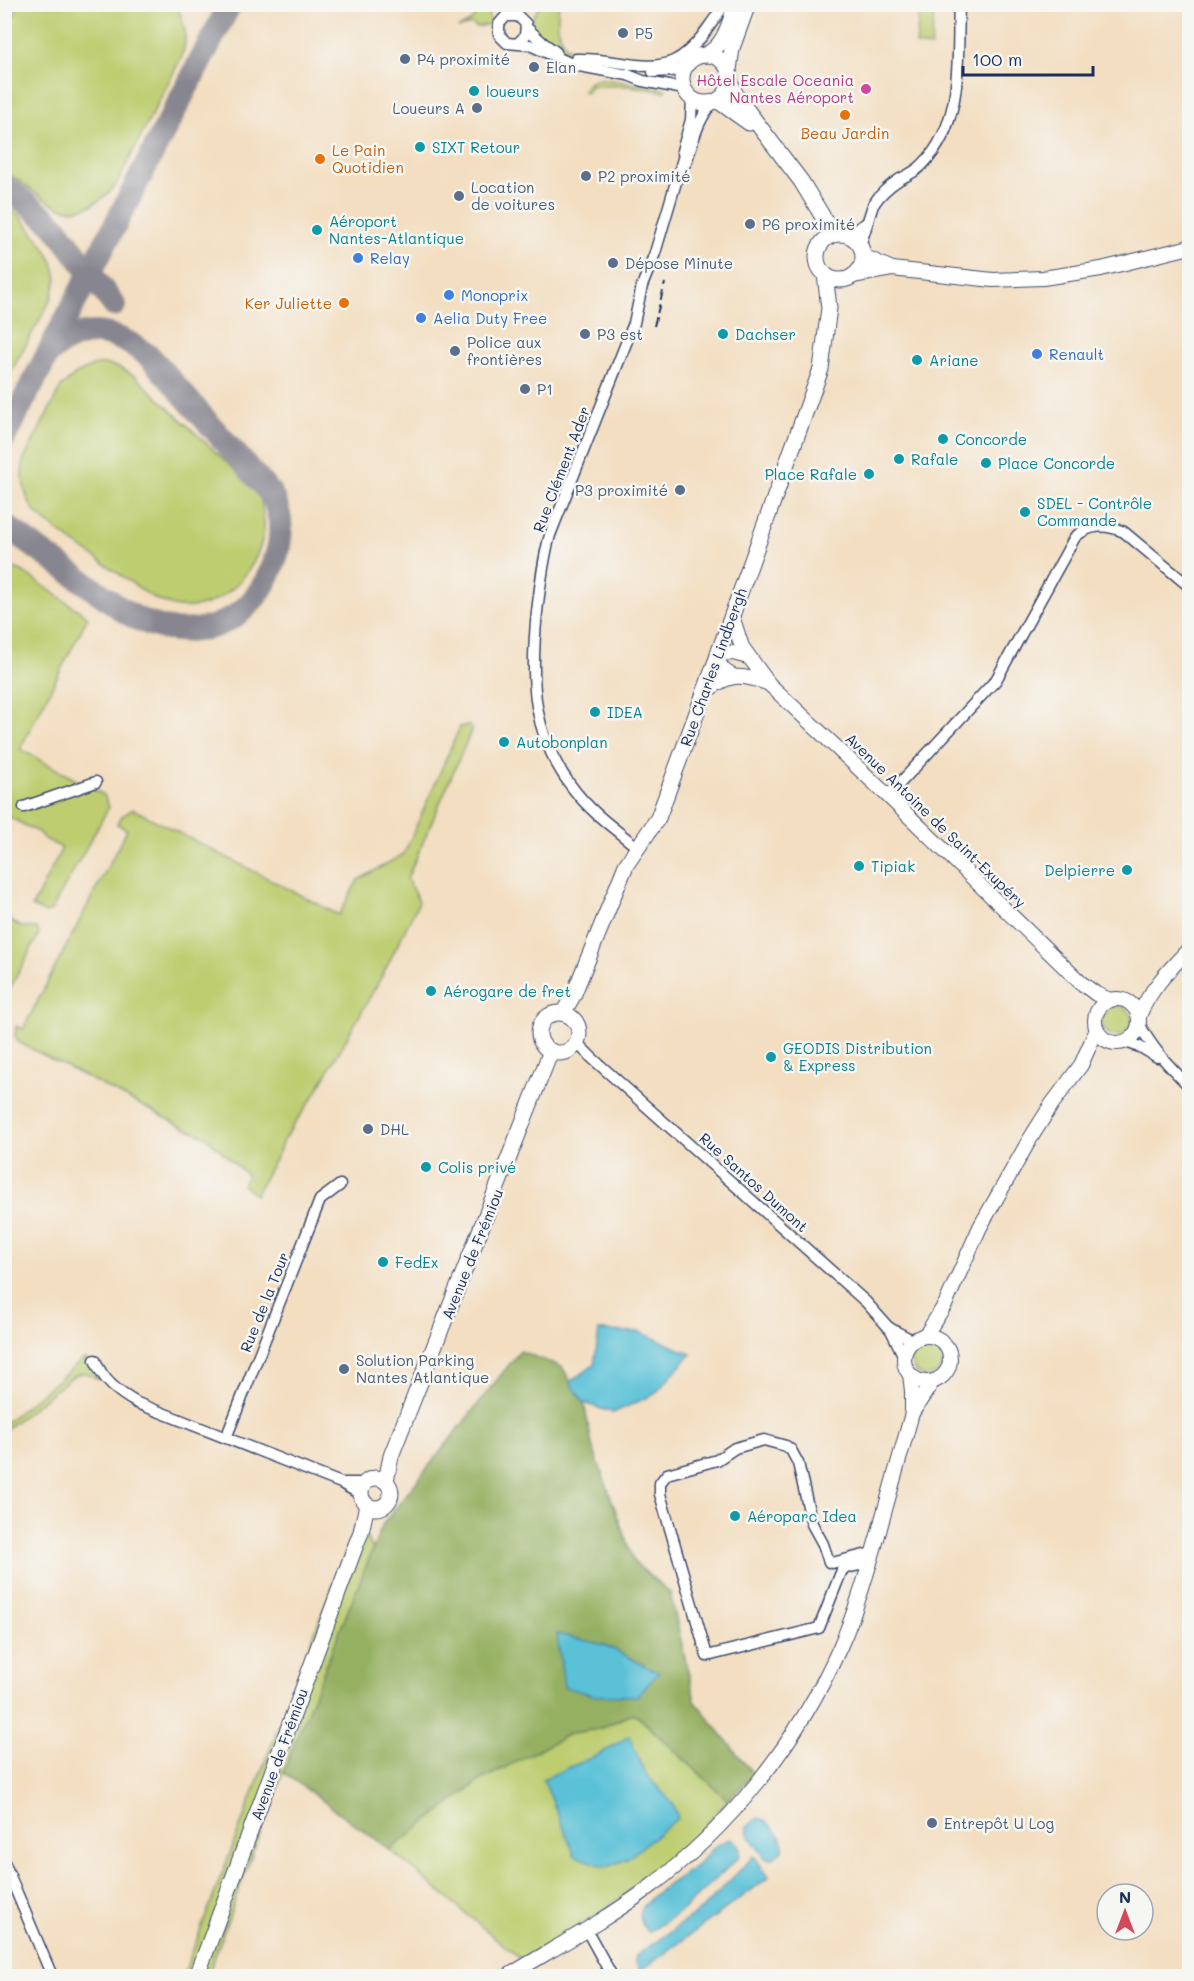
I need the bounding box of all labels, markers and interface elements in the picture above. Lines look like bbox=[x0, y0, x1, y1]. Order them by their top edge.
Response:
place label: P5 bbox=[635, 23, 653, 43]
marker: P5 bbox=[616, 26, 630, 40]
scale bar bbox=[963, 39, 1094, 77]
text: 100 m bbox=[972, 47, 1022, 71]
place label: P4 proximité bbox=[417, 49, 510, 69]
marker: P4 proximité bbox=[398, 52, 412, 66]
place label: Elan bbox=[546, 57, 576, 77]
marker: Elan bbox=[527, 60, 541, 74]
place label: Hôtel Escale Oceania Nantes Aéroport bbox=[696, 70, 854, 107]
place label: loueurs bbox=[486, 81, 539, 101]
marker: Hôtel Escale Oceania Nantes Aéroport bbox=[859, 82, 873, 96]
marker: loueurs bbox=[467, 84, 481, 98]
place label: Loueurs A bbox=[393, 98, 465, 118]
marker: Loueurs A bbox=[470, 101, 484, 115]
marker: Beau Jardin bbox=[838, 108, 852, 122]
place label: Beau Jardin bbox=[801, 123, 889, 143]
place label: SIXT Retour bbox=[432, 137, 520, 157]
place label: Le Pain Quotidien bbox=[332, 140, 404, 177]
marker: SIXT Retour bbox=[413, 140, 427, 154]
marker: Le Pain Quotidien bbox=[313, 152, 327, 166]
place label: P2 proximité bbox=[598, 166, 691, 186]
marker: P2 proximité bbox=[579, 169, 593, 183]
place label: Location de voitures bbox=[471, 177, 555, 214]
marker: Location de voitures bbox=[452, 189, 466, 203]
place label: Aéroport Nantes-Atlantique bbox=[329, 211, 464, 248]
place label: P6 proximité bbox=[762, 214, 855, 234]
marker: P6 proximité bbox=[743, 217, 757, 231]
marker: Aéroport Nantes-Atlantique bbox=[310, 223, 324, 237]
place label: Relay bbox=[370, 248, 410, 268]
marker: Relay bbox=[351, 251, 365, 265]
place label: Dépose Minute bbox=[625, 253, 733, 273]
marker: Dépose Minute bbox=[606, 256, 620, 270]
place label: Monoprix bbox=[461, 285, 528, 305]
marker: Monoprix bbox=[442, 288, 456, 302]
place label: Ker Juliette bbox=[245, 293, 332, 313]
marker: Ker Juliette bbox=[337, 296, 351, 310]
place label: Aelia Duty Free bbox=[433, 308, 547, 328]
marker: Aelia Duty Free bbox=[414, 311, 428, 325]
place label: P3 est bbox=[597, 324, 643, 344]
place label: Dachser bbox=[735, 324, 796, 344]
marker: P3 est bbox=[578, 327, 592, 341]
marker: Dachser bbox=[716, 327, 730, 341]
place label: Police aux frontières bbox=[467, 332, 542, 369]
marker: Police aux frontières bbox=[448, 344, 462, 358]
place label: Renault bbox=[1049, 344, 1104, 364]
marker: Renault bbox=[1030, 347, 1044, 361]
place label: Ariane bbox=[929, 350, 978, 370]
marker: Ariane bbox=[910, 353, 924, 367]
place label: P1 bbox=[537, 379, 553, 399]
marker: P1 bbox=[518, 382, 532, 396]
street label: Rue Clément Ader bbox=[528, 403, 594, 535]
place label: Concorde bbox=[955, 429, 1027, 449]
marker: Concorde bbox=[936, 432, 950, 446]
place label: Rafale bbox=[911, 449, 958, 469]
marker: Rafale bbox=[892, 452, 906, 466]
place label: Place Concorde bbox=[998, 453, 1115, 473]
marker: Place Concorde bbox=[979, 456, 993, 470]
place label: Place Rafale bbox=[765, 464, 857, 484]
marker: Place Rafale bbox=[862, 467, 876, 481]
place label: P3 proximité bbox=[575, 480, 668, 500]
marker: P3 proximité bbox=[673, 483, 687, 497]
place label: SDEL - Contrôle Commande bbox=[1037, 493, 1152, 530]
marker: SDEL - Contrôle Commande bbox=[1018, 505, 1032, 519]
street label: Rue Charles Lindbergh bbox=[675, 585, 751, 749]
place label: IDEA bbox=[607, 702, 643, 722]
marker: IDEA bbox=[588, 705, 602, 719]
street label: Avenue Antoine de Saint-Exupéry bbox=[842, 728, 1031, 912]
place label: Autobonplan bbox=[516, 732, 608, 752]
marker: Autobonplan bbox=[497, 735, 511, 749]
place label: Tipiak bbox=[871, 856, 915, 876]
marker: Tipiak bbox=[852, 859, 866, 873]
place label: Delpierre bbox=[1044, 860, 1115, 880]
marker: Delpierre bbox=[1120, 863, 1134, 877]
place label: Aérogare de fret bbox=[443, 981, 571, 1001]
marker: Aérogare de fret bbox=[424, 984, 438, 998]
place label: GEODIS Distribution & Express bbox=[783, 1038, 932, 1075]
marker: GEODIS Distribution & Express bbox=[764, 1050, 778, 1064]
place label: DHL bbox=[380, 1119, 409, 1139]
marker: DHL bbox=[361, 1122, 375, 1136]
street label: Rue Santos Dumont bbox=[695, 1128, 813, 1236]
place label: Colis privé bbox=[438, 1157, 516, 1177]
marker: Colis privé bbox=[419, 1160, 433, 1174]
street label: Avenue de Frémiou bbox=[437, 1186, 507, 1322]
street label: Rue de la Tour bbox=[235, 1249, 293, 1355]
place label: FedEx bbox=[395, 1252, 439, 1272]
marker: FedEx bbox=[376, 1255, 390, 1269]
place label: Solution Parking Nantes Atlantique bbox=[356, 1350, 489, 1387]
marker: Solution Parking Nantes Atlantique bbox=[337, 1362, 351, 1376]
place label: Aéroparc Idea bbox=[747, 1506, 857, 1526]
marker: Aéroparc Idea bbox=[728, 1509, 742, 1523]
street label: Avenue de Frémiou bbox=[246, 1685, 312, 1823]
place label: Entrepôt U Log bbox=[944, 1813, 1054, 1833]
marker: Entrepôt U Log bbox=[925, 1816, 939, 1830]
north arrow bbox=[1095, 1882, 1155, 1942]
text: N bbox=[1119, 1886, 1131, 1907]

